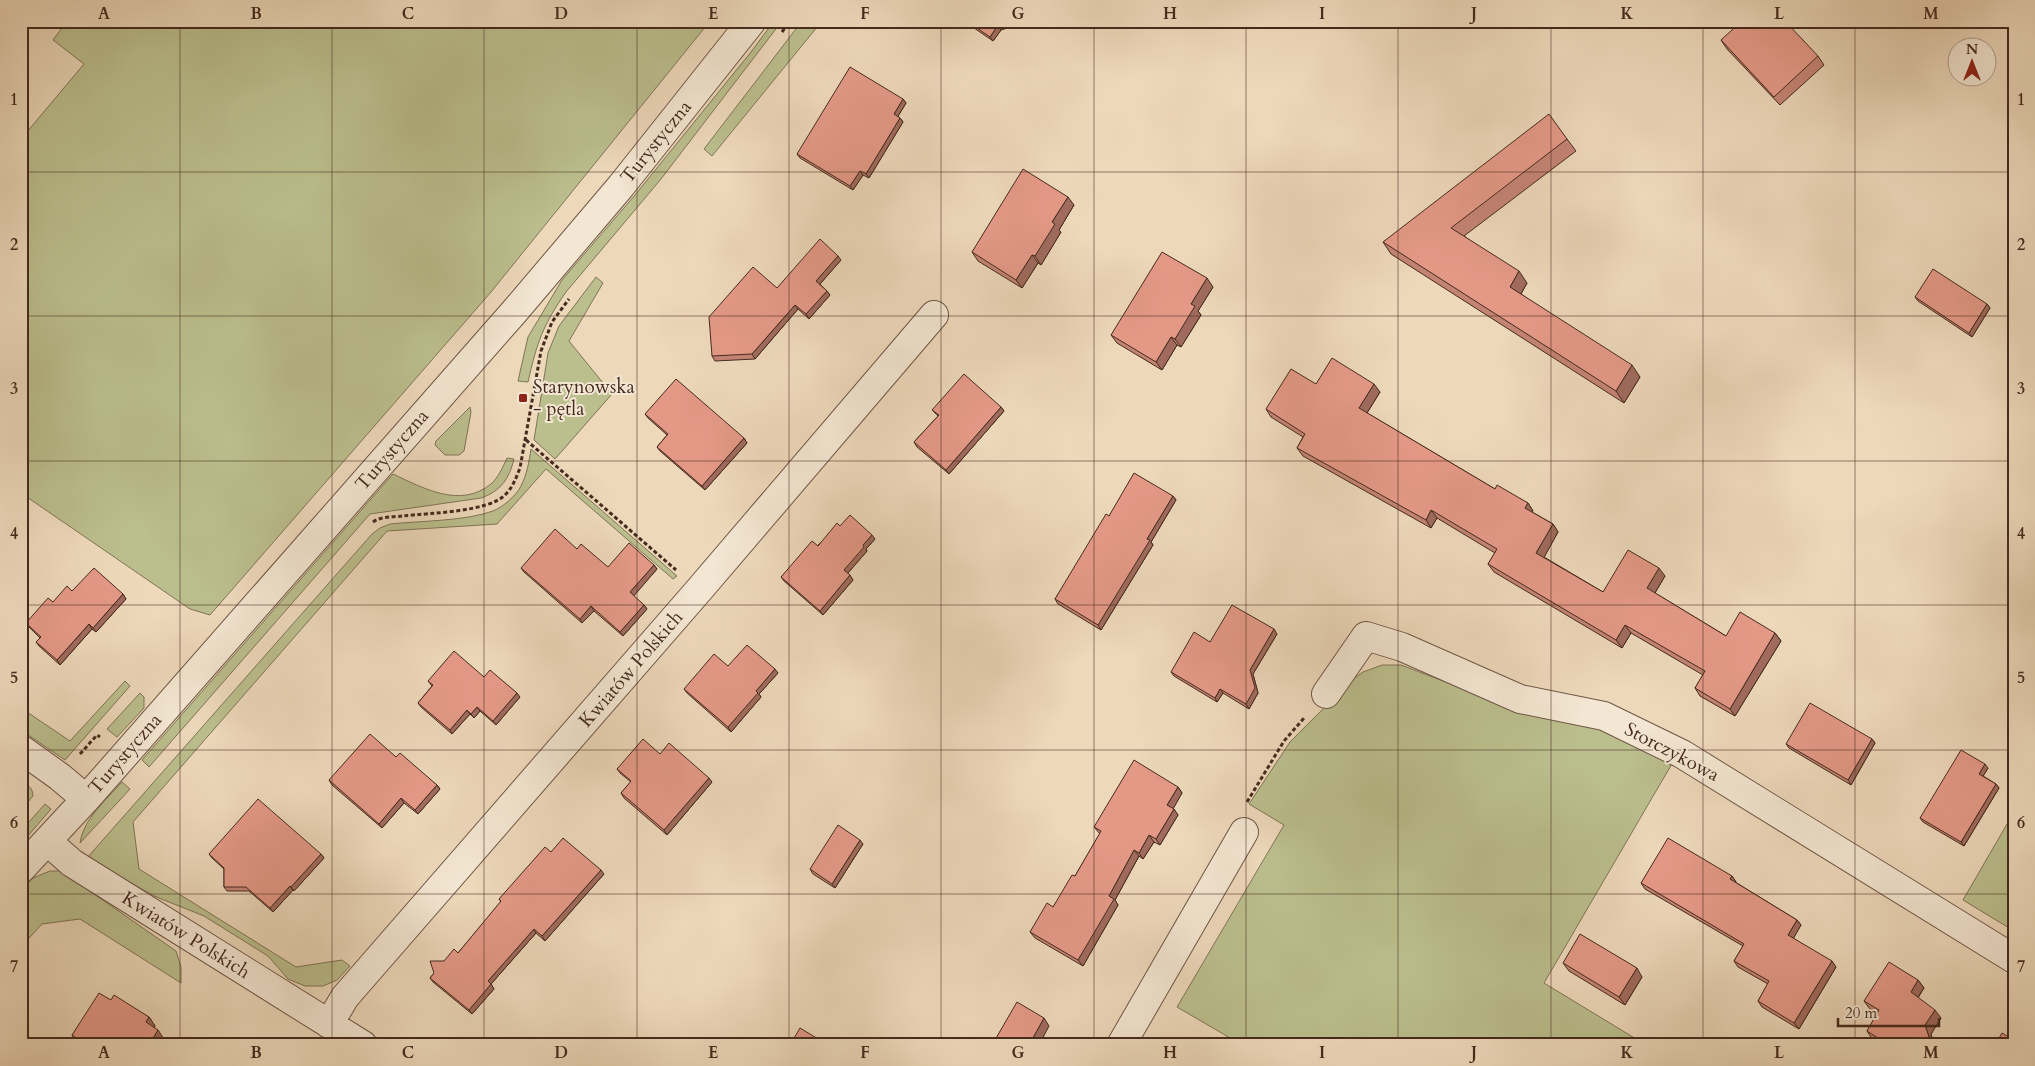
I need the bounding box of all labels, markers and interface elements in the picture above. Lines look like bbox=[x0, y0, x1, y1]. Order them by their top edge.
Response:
text: A bbox=[98, 3, 110, 25]
text: B bbox=[250, 3, 262, 25]
text: C bbox=[402, 3, 414, 25]
text: D bbox=[554, 3, 568, 25]
text: E bbox=[708, 3, 718, 25]
text: F bbox=[860, 3, 870, 25]
text: G bbox=[1011, 3, 1025, 25]
text: H bbox=[1163, 3, 1177, 25]
text: I bbox=[1319, 3, 1325, 25]
text: J bbox=[1469, 3, 1477, 25]
text: K bbox=[1621, 3, 1634, 25]
text: L bbox=[1774, 3, 1785, 25]
text: M bbox=[1923, 3, 1939, 25]
north arrow bbox=[1948, 38, 1998, 88]
text: N bbox=[1966, 40, 1978, 59]
text: 1 bbox=[10, 89, 18, 111]
text: 1 bbox=[2017, 89, 2025, 111]
street label: Turystyczna bbox=[614, 95, 698, 189]
text: 2 bbox=[10, 234, 18, 256]
text: 2 bbox=[2017, 234, 2025, 256]
place label: Starynowska - pętla bbox=[533, 374, 635, 422]
text: 3 bbox=[10, 378, 18, 400]
text: 3 bbox=[2017, 378, 2025, 400]
marker: Starynowska - pętla bbox=[517, 392, 529, 404]
street label: Turystyczna bbox=[349, 404, 435, 496]
text: 4 bbox=[10, 523, 18, 545]
text: 4 bbox=[2017, 523, 2025, 545]
street label: Kwiatów Polskich bbox=[573, 605, 689, 733]
text: 5 bbox=[10, 667, 18, 689]
text: 5 bbox=[2017, 667, 2025, 689]
street label: Turystyczna bbox=[82, 708, 168, 800]
street label: Storczykowa bbox=[1620, 716, 1724, 788]
text: 6 bbox=[10, 812, 18, 834]
text: 6 bbox=[2017, 812, 2025, 834]
street label: Kwiatów Polskich bbox=[117, 885, 256, 985]
text: 7 bbox=[10, 956, 18, 978]
text: 7 bbox=[2017, 956, 2025, 978]
scale bar bbox=[1838, 996, 1939, 1028]
text: 20 m bbox=[1845, 1003, 1877, 1023]
text: A bbox=[98, 1042, 110, 1064]
text: B bbox=[250, 1042, 262, 1064]
text: C bbox=[402, 1042, 414, 1064]
text: D bbox=[554, 1042, 568, 1064]
text: E bbox=[708, 1042, 718, 1064]
text: F bbox=[860, 1042, 870, 1064]
text: G bbox=[1011, 1042, 1025, 1064]
text: H bbox=[1163, 1042, 1177, 1064]
text: I bbox=[1319, 1042, 1325, 1064]
text: J bbox=[1469, 1042, 1477, 1064]
text: K bbox=[1621, 1042, 1634, 1064]
text: L bbox=[1774, 1042, 1785, 1064]
text: M bbox=[1923, 1042, 1939, 1064]

